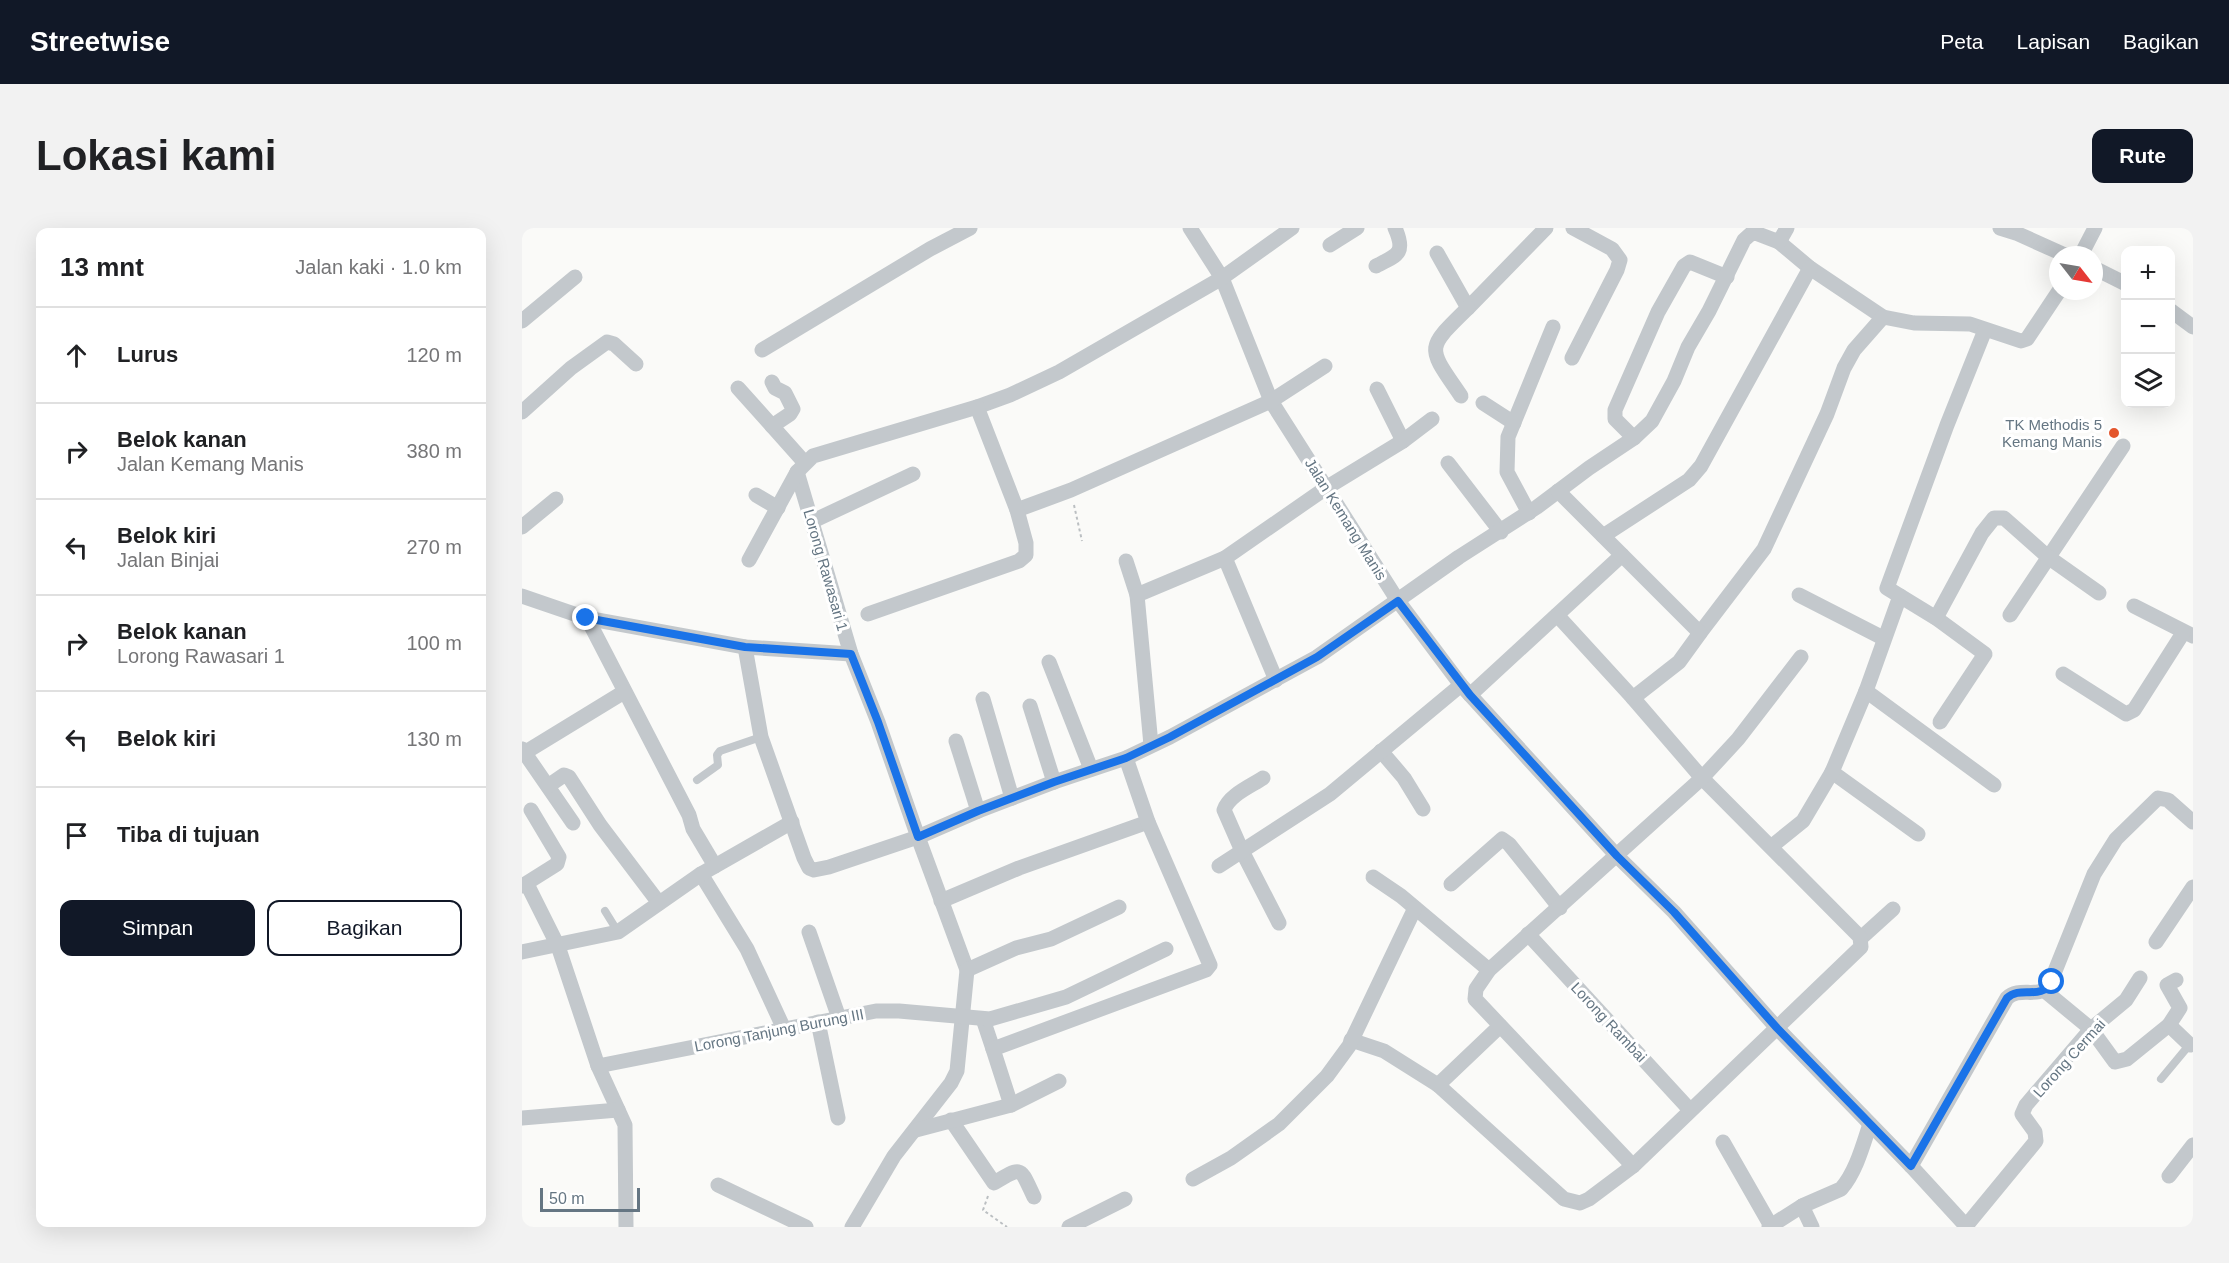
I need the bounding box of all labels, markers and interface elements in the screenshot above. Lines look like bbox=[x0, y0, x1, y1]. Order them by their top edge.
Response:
text: Streetwise bbox=[30, 26, 170, 57]
text: Peta bbox=[1940, 30, 1984, 53]
text: Lapisan bbox=[2017, 30, 2090, 53]
text: Bagikan bbox=[2123, 30, 2199, 53]
button: Rute bbox=[2092, 129, 2193, 183]
text: Lokasi kami bbox=[36, 132, 276, 179]
north arrow bbox=[2049, 246, 2103, 300]
map controls bbox=[2121, 246, 2175, 408]
button: + bbox=[2121, 246, 2175, 300]
text: 13 mnt bbox=[60, 252, 144, 282]
text: Jalan kaki · 1.0 km bbox=[295, 256, 462, 278]
button: − bbox=[2121, 300, 2175, 354]
icon: ahead bbox=[60, 339, 93, 372]
text: Lurus bbox=[117, 342, 178, 367]
text: 120 m bbox=[406, 344, 462, 366]
button: layers bbox=[2121, 354, 2175, 408]
place label: TK Methodis 5 Kemang Manis bbox=[2002, 416, 2102, 450]
marker: TK Methodis 5 Kemang Manis bbox=[2107, 426, 2121, 440]
text: Belok kanan bbox=[117, 427, 247, 452]
icon: right bbox=[60, 435, 93, 468]
text: 380 m bbox=[406, 440, 462, 462]
text: Jalan Kemang Manis bbox=[117, 453, 304, 475]
street label: Jalan Kemang Manis bbox=[1302, 455, 1390, 583]
street label: Lorong Rawasari 1 bbox=[800, 507, 852, 633]
text: Belok kiri bbox=[117, 523, 216, 548]
icon: left bbox=[60, 531, 93, 564]
text: 270 m bbox=[406, 536, 462, 558]
text: Jalan Binjai bbox=[117, 549, 219, 571]
route end bbox=[572, 604, 598, 630]
text: Belok kanan bbox=[117, 619, 247, 644]
icon: right bbox=[60, 627, 93, 660]
text: 100 m bbox=[406, 632, 462, 654]
text: Lorong Rawasari 1 bbox=[117, 645, 285, 667]
icon: left bbox=[60, 723, 93, 756]
text: Belok kiri bbox=[117, 726, 216, 751]
text: 130 m bbox=[406, 728, 462, 750]
icon: arrive bbox=[60, 819, 93, 852]
text: Tiba di tujuan bbox=[117, 822, 260, 847]
button: Simpan bbox=[60, 900, 255, 956]
button: Bagikan bbox=[267, 900, 462, 956]
route start bbox=[2038, 968, 2064, 994]
street label: Lorong Rambai bbox=[1568, 979, 1650, 1065]
street label: Lorong Tanjung Burung III bbox=[693, 1005, 865, 1055]
street label: Lorong Cermai bbox=[2029, 1015, 2109, 1101]
scale bar bbox=[540, 1185, 640, 1212]
text: 50 m bbox=[549, 1190, 585, 1207]

